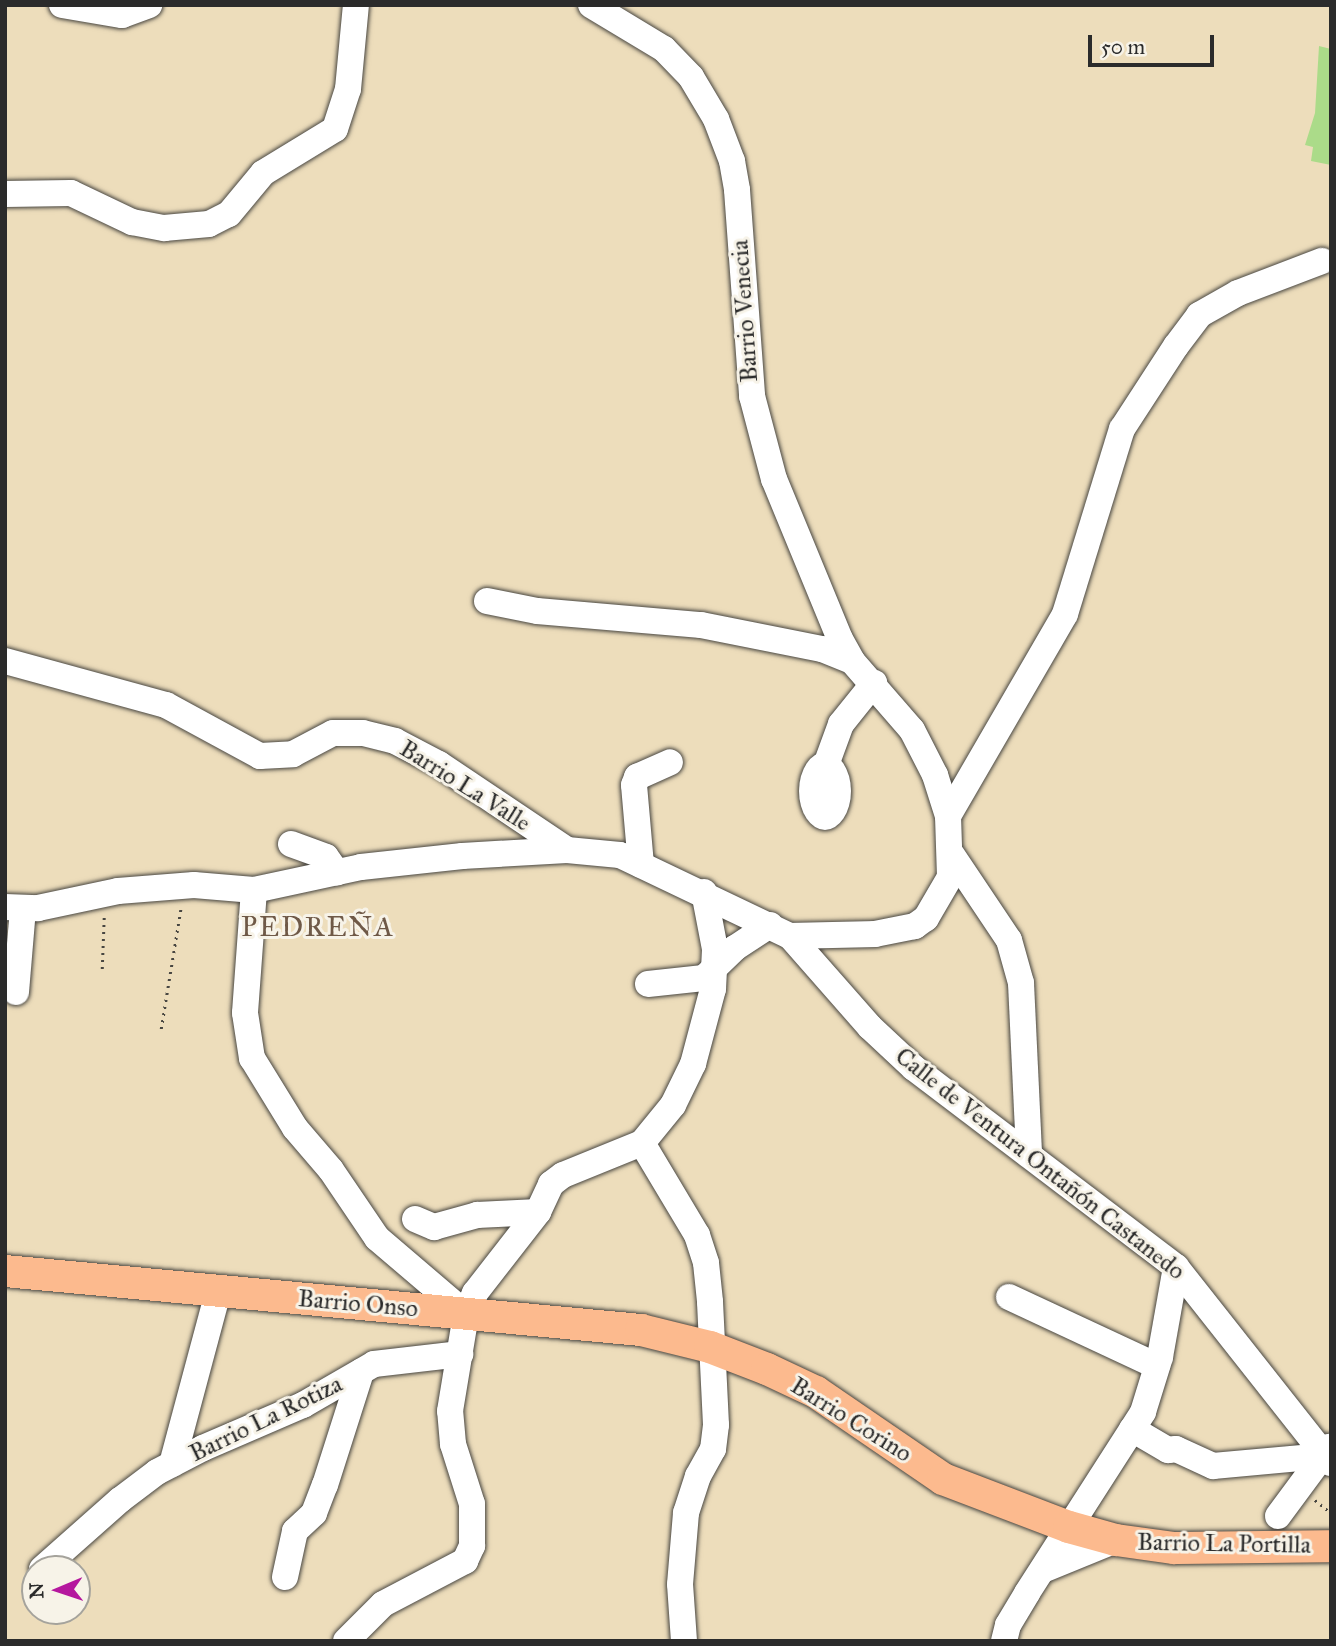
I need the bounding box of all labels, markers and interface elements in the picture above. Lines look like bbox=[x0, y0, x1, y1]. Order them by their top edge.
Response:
scale bar bbox=[1091, 21, 1217, 65]
text: 50 m bbox=[1101, 34, 1145, 60]
street label: Barrio Venecia bbox=[726, 239, 764, 383]
street label: Barrio La Valle bbox=[394, 734, 536, 838]
district label: PEDREÑA bbox=[242, 910, 394, 944]
street label: Calle de Ventura Ontañón Castanedo bbox=[889, 1042, 1191, 1286]
street label: Barrio Onso bbox=[297, 1284, 419, 1324]
street label: Barrio La Rotiza bbox=[185, 1370, 347, 1468]
street label: Barrio Corino bbox=[785, 1371, 917, 1469]
street label: Barrio La Portilla bbox=[1137, 1528, 1311, 1560]
north arrow bbox=[21, 1555, 91, 1625]
text: N bbox=[25, 1582, 48, 1599]

